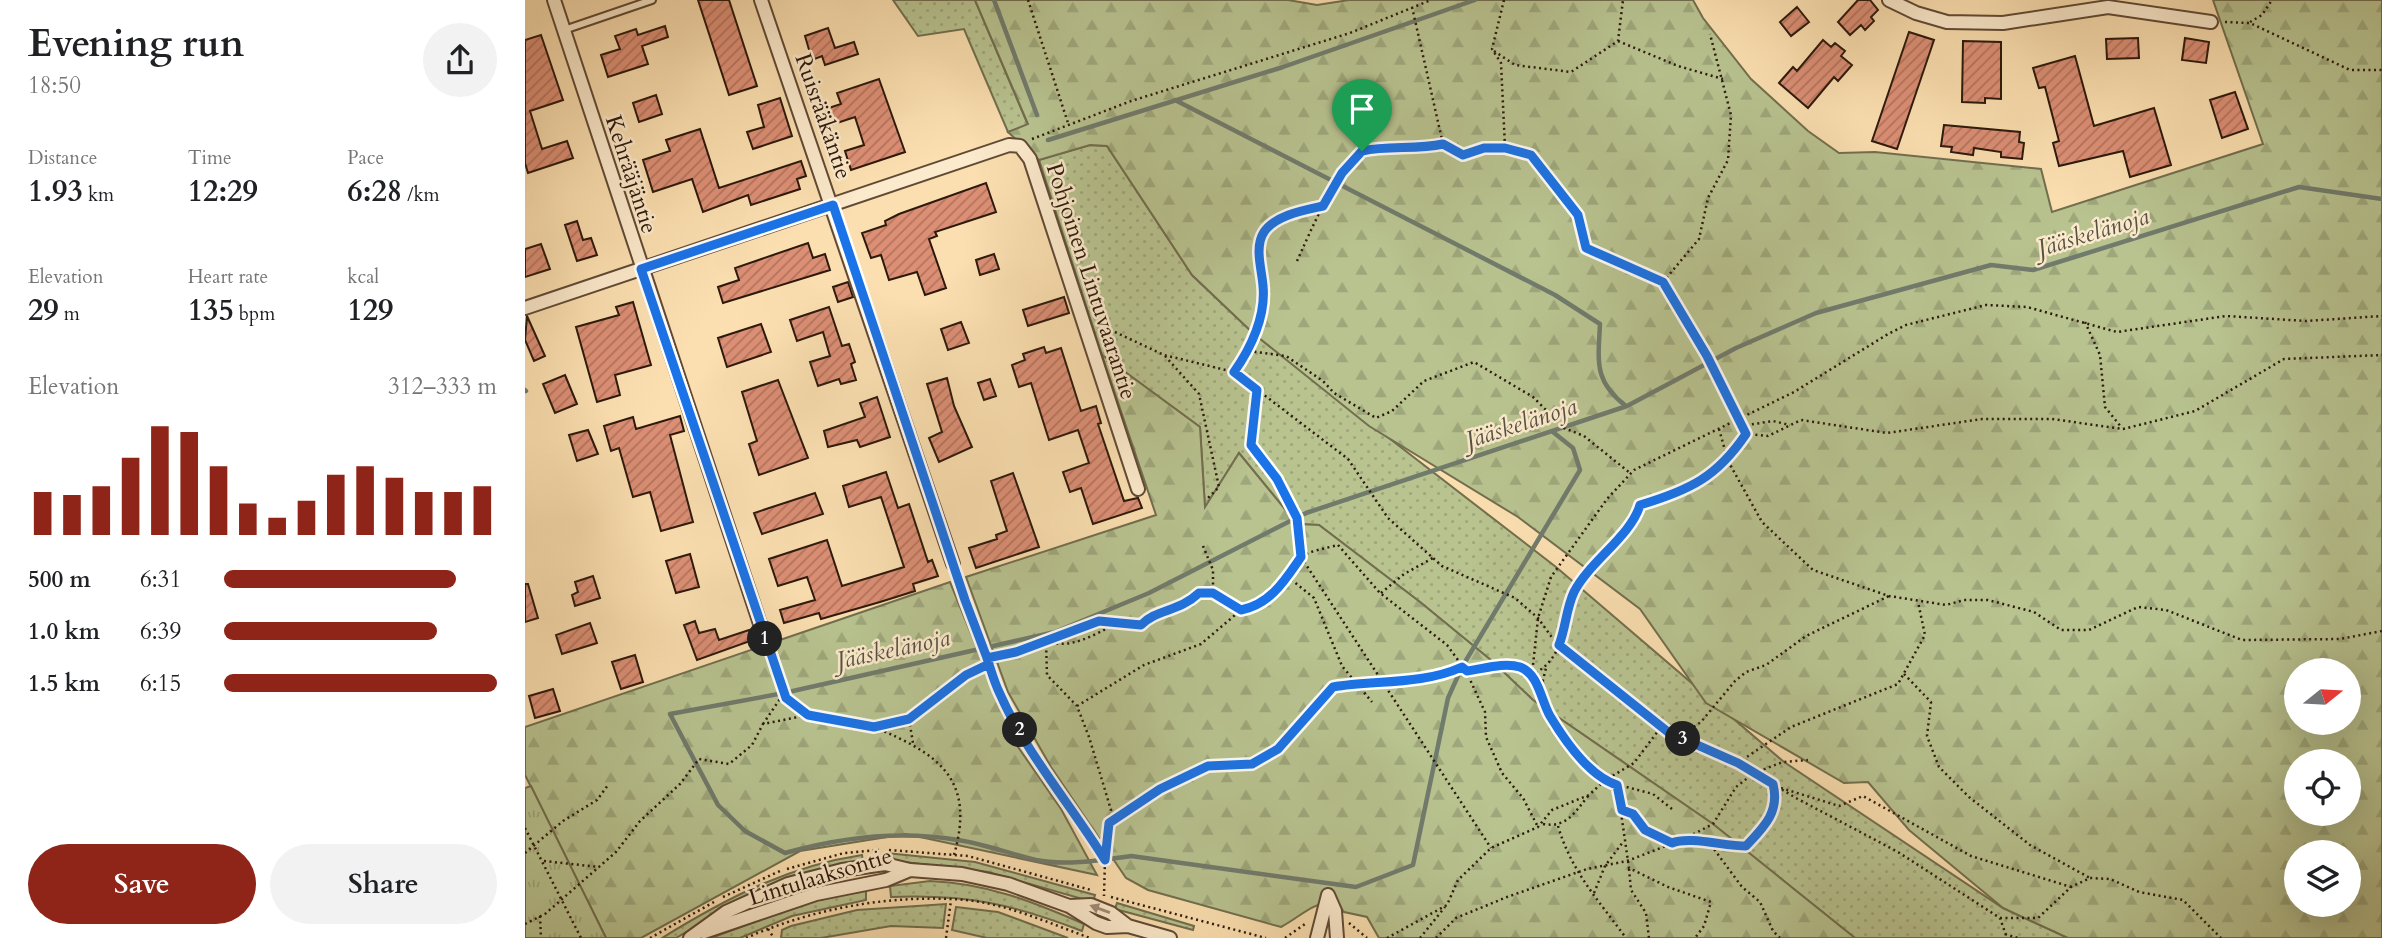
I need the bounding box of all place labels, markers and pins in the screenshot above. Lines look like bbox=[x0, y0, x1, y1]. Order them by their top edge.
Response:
pin bbox=[1332, 79, 1392, 151]
pin: 1 bbox=[747, 622, 783, 656]
pin: 2 bbox=[1002, 712, 1037, 748]
pin: 3 bbox=[1665, 722, 1701, 756]

